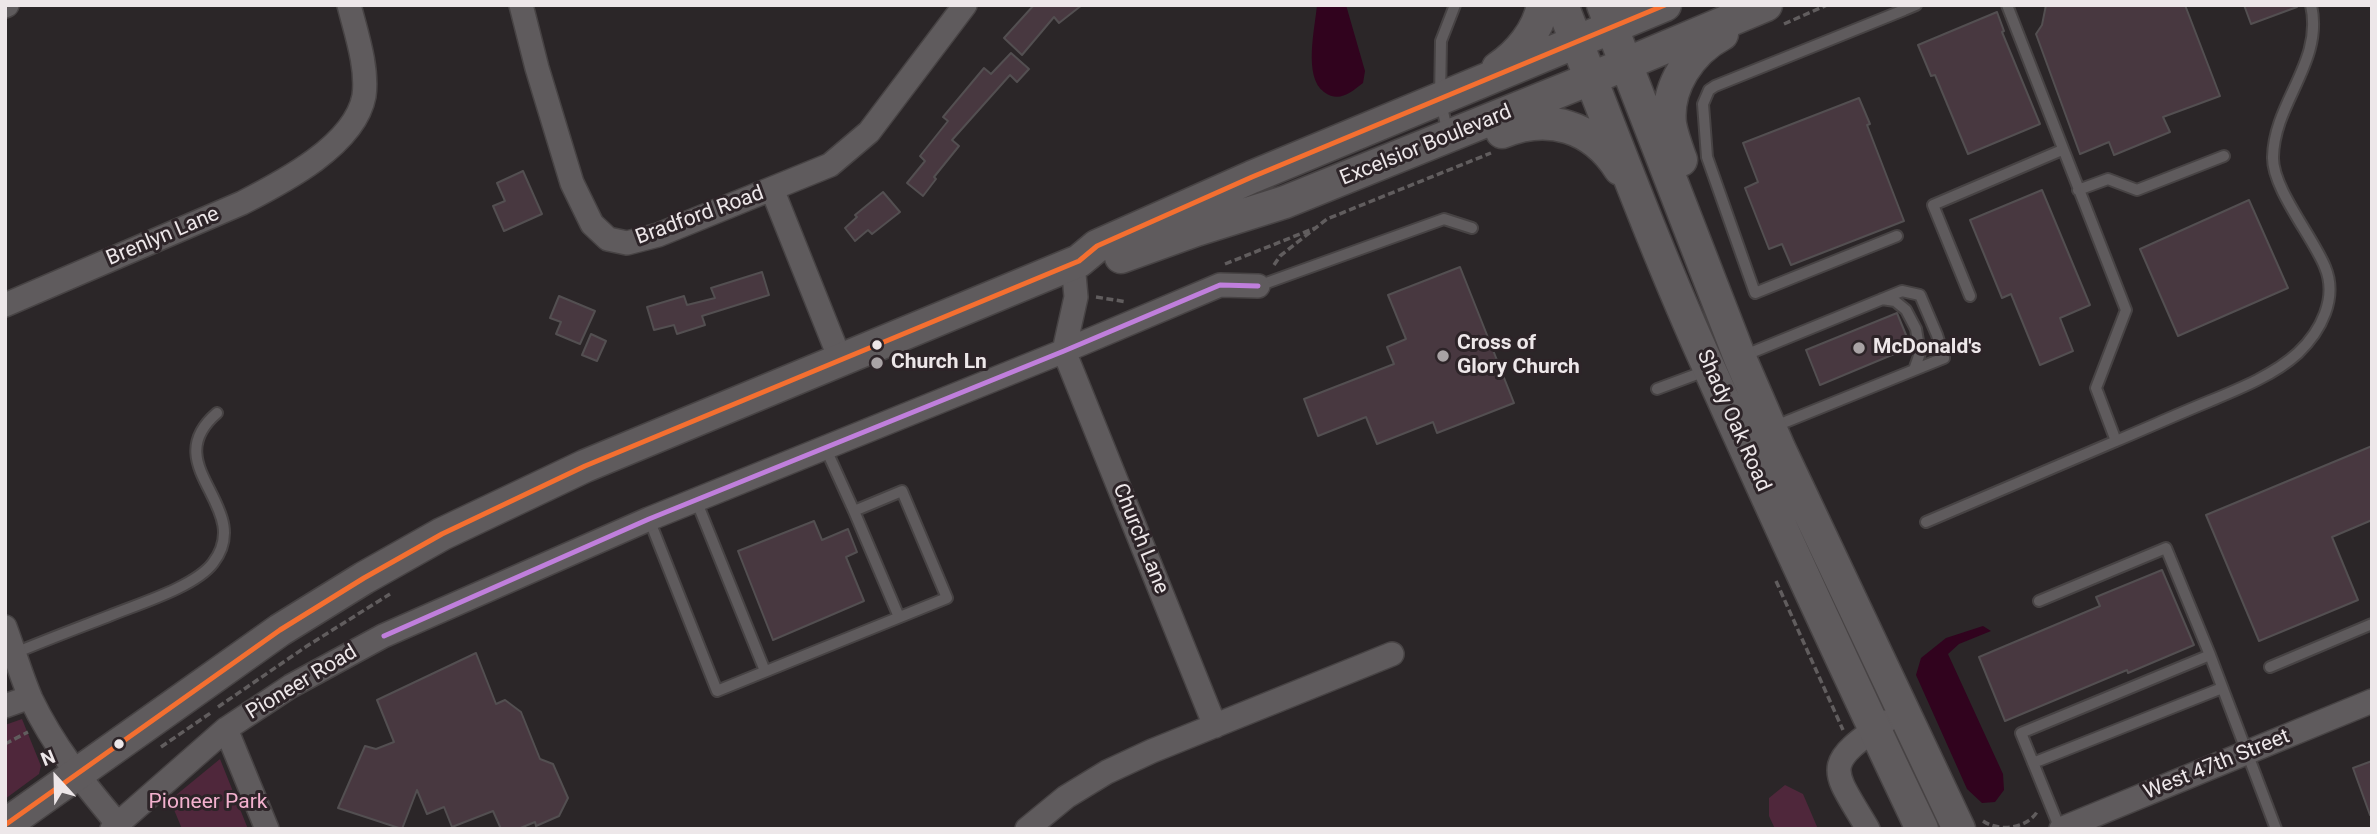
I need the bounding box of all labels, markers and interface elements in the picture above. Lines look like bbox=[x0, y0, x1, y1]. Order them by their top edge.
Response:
street label: Excelsior Boulevard bbox=[1337, 100, 1515, 192]
street label: Bradford Road bbox=[633, 181, 767, 251]
street label: Brenlyn Lane bbox=[103, 202, 223, 272]
place label: Cross of Glory Church bbox=[1457, 331, 1580, 381]
place label: McDonald's bbox=[1873, 335, 1981, 361]
unlabelled marker bbox=[870, 338, 884, 352]
marker: McDonald's bbox=[1851, 340, 1867, 356]
street label: Shady Oak Road bbox=[1691, 346, 1775, 496]
marker: Cross of Glory Church bbox=[1435, 348, 1451, 364]
place label: Church Ln bbox=[891, 350, 987, 376]
marker: Church Ln bbox=[869, 355, 885, 371]
street label: Church Lane bbox=[1106, 480, 1174, 598]
street label: Pioneer Road bbox=[242, 640, 362, 726]
street label: West 47th Street bbox=[2140, 724, 2294, 806]
unlabelled marker bbox=[112, 737, 126, 751]
north arrow bbox=[21, 743, 91, 813]
text: N bbox=[37, 745, 58, 771]
park label: Pioneer Park bbox=[149, 790, 267, 816]

